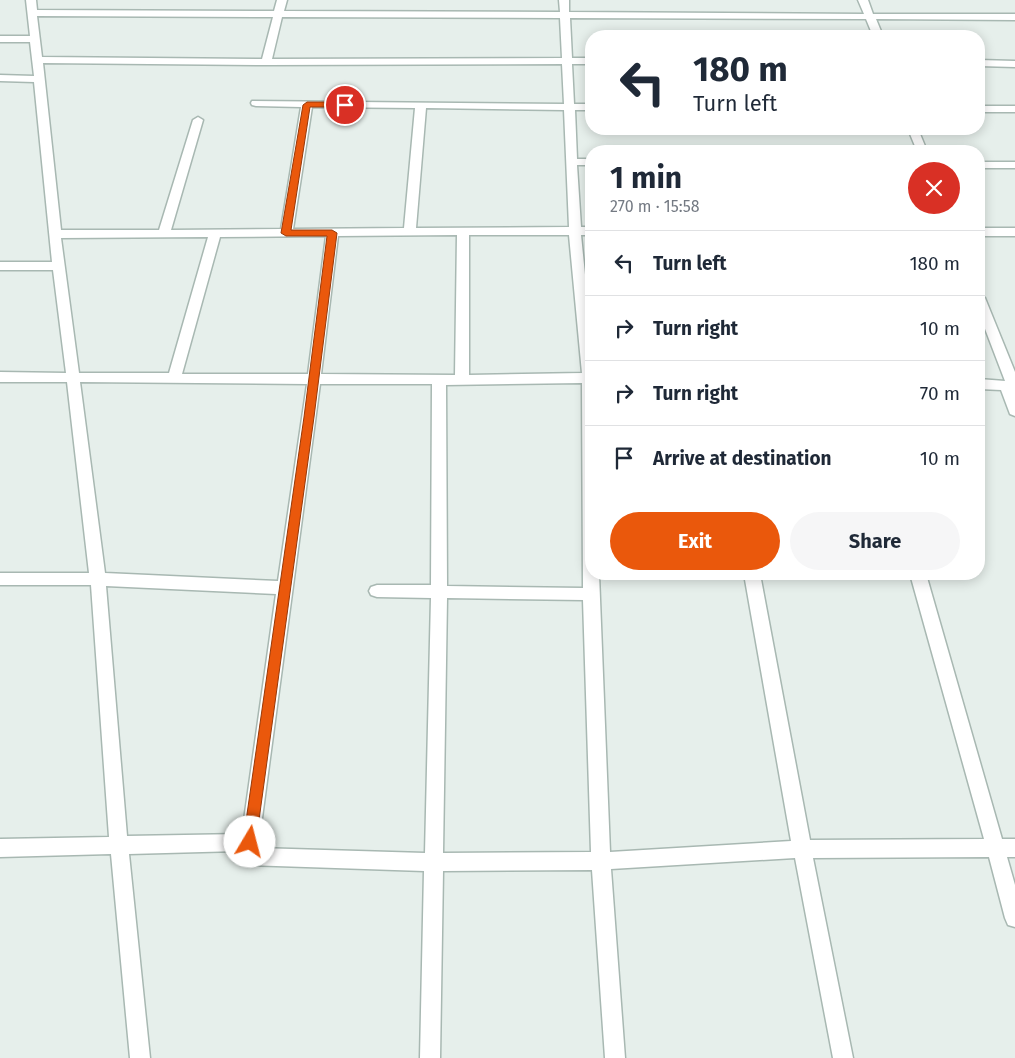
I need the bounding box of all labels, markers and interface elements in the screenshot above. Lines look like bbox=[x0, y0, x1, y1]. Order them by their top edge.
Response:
text: 180 m bbox=[693, 48, 788, 90]
icon: left bbox=[610, 50, 675, 115]
pin bbox=[324, 84, 366, 126]
text: Turn left bbox=[693, 90, 777, 117]
icon: arrive bbox=[331, 91, 359, 119]
text: 1 min bbox=[610, 160, 682, 196]
button: close bbox=[908, 162, 960, 214]
text: 270 m · 15:58 bbox=[610, 197, 700, 216]
icon: left bbox=[610, 249, 638, 277]
text: Turn left bbox=[653, 252, 727, 275]
text: 180 m bbox=[909, 252, 960, 275]
icon: right bbox=[610, 314, 638, 342]
text: Turn right bbox=[653, 317, 738, 340]
text: 10 m bbox=[920, 317, 960, 340]
icon: right bbox=[610, 379, 638, 407]
text: Turn right bbox=[653, 382, 738, 405]
text: 70 m bbox=[920, 382, 960, 405]
icon: arrive bbox=[610, 444, 638, 472]
text: Arrive at destination bbox=[653, 447, 832, 470]
text: 10 m bbox=[920, 447, 960, 470]
button: Exit bbox=[610, 512, 780, 570]
button: Share bbox=[790, 512, 960, 570]
position arrow bbox=[223, 815, 275, 867]

